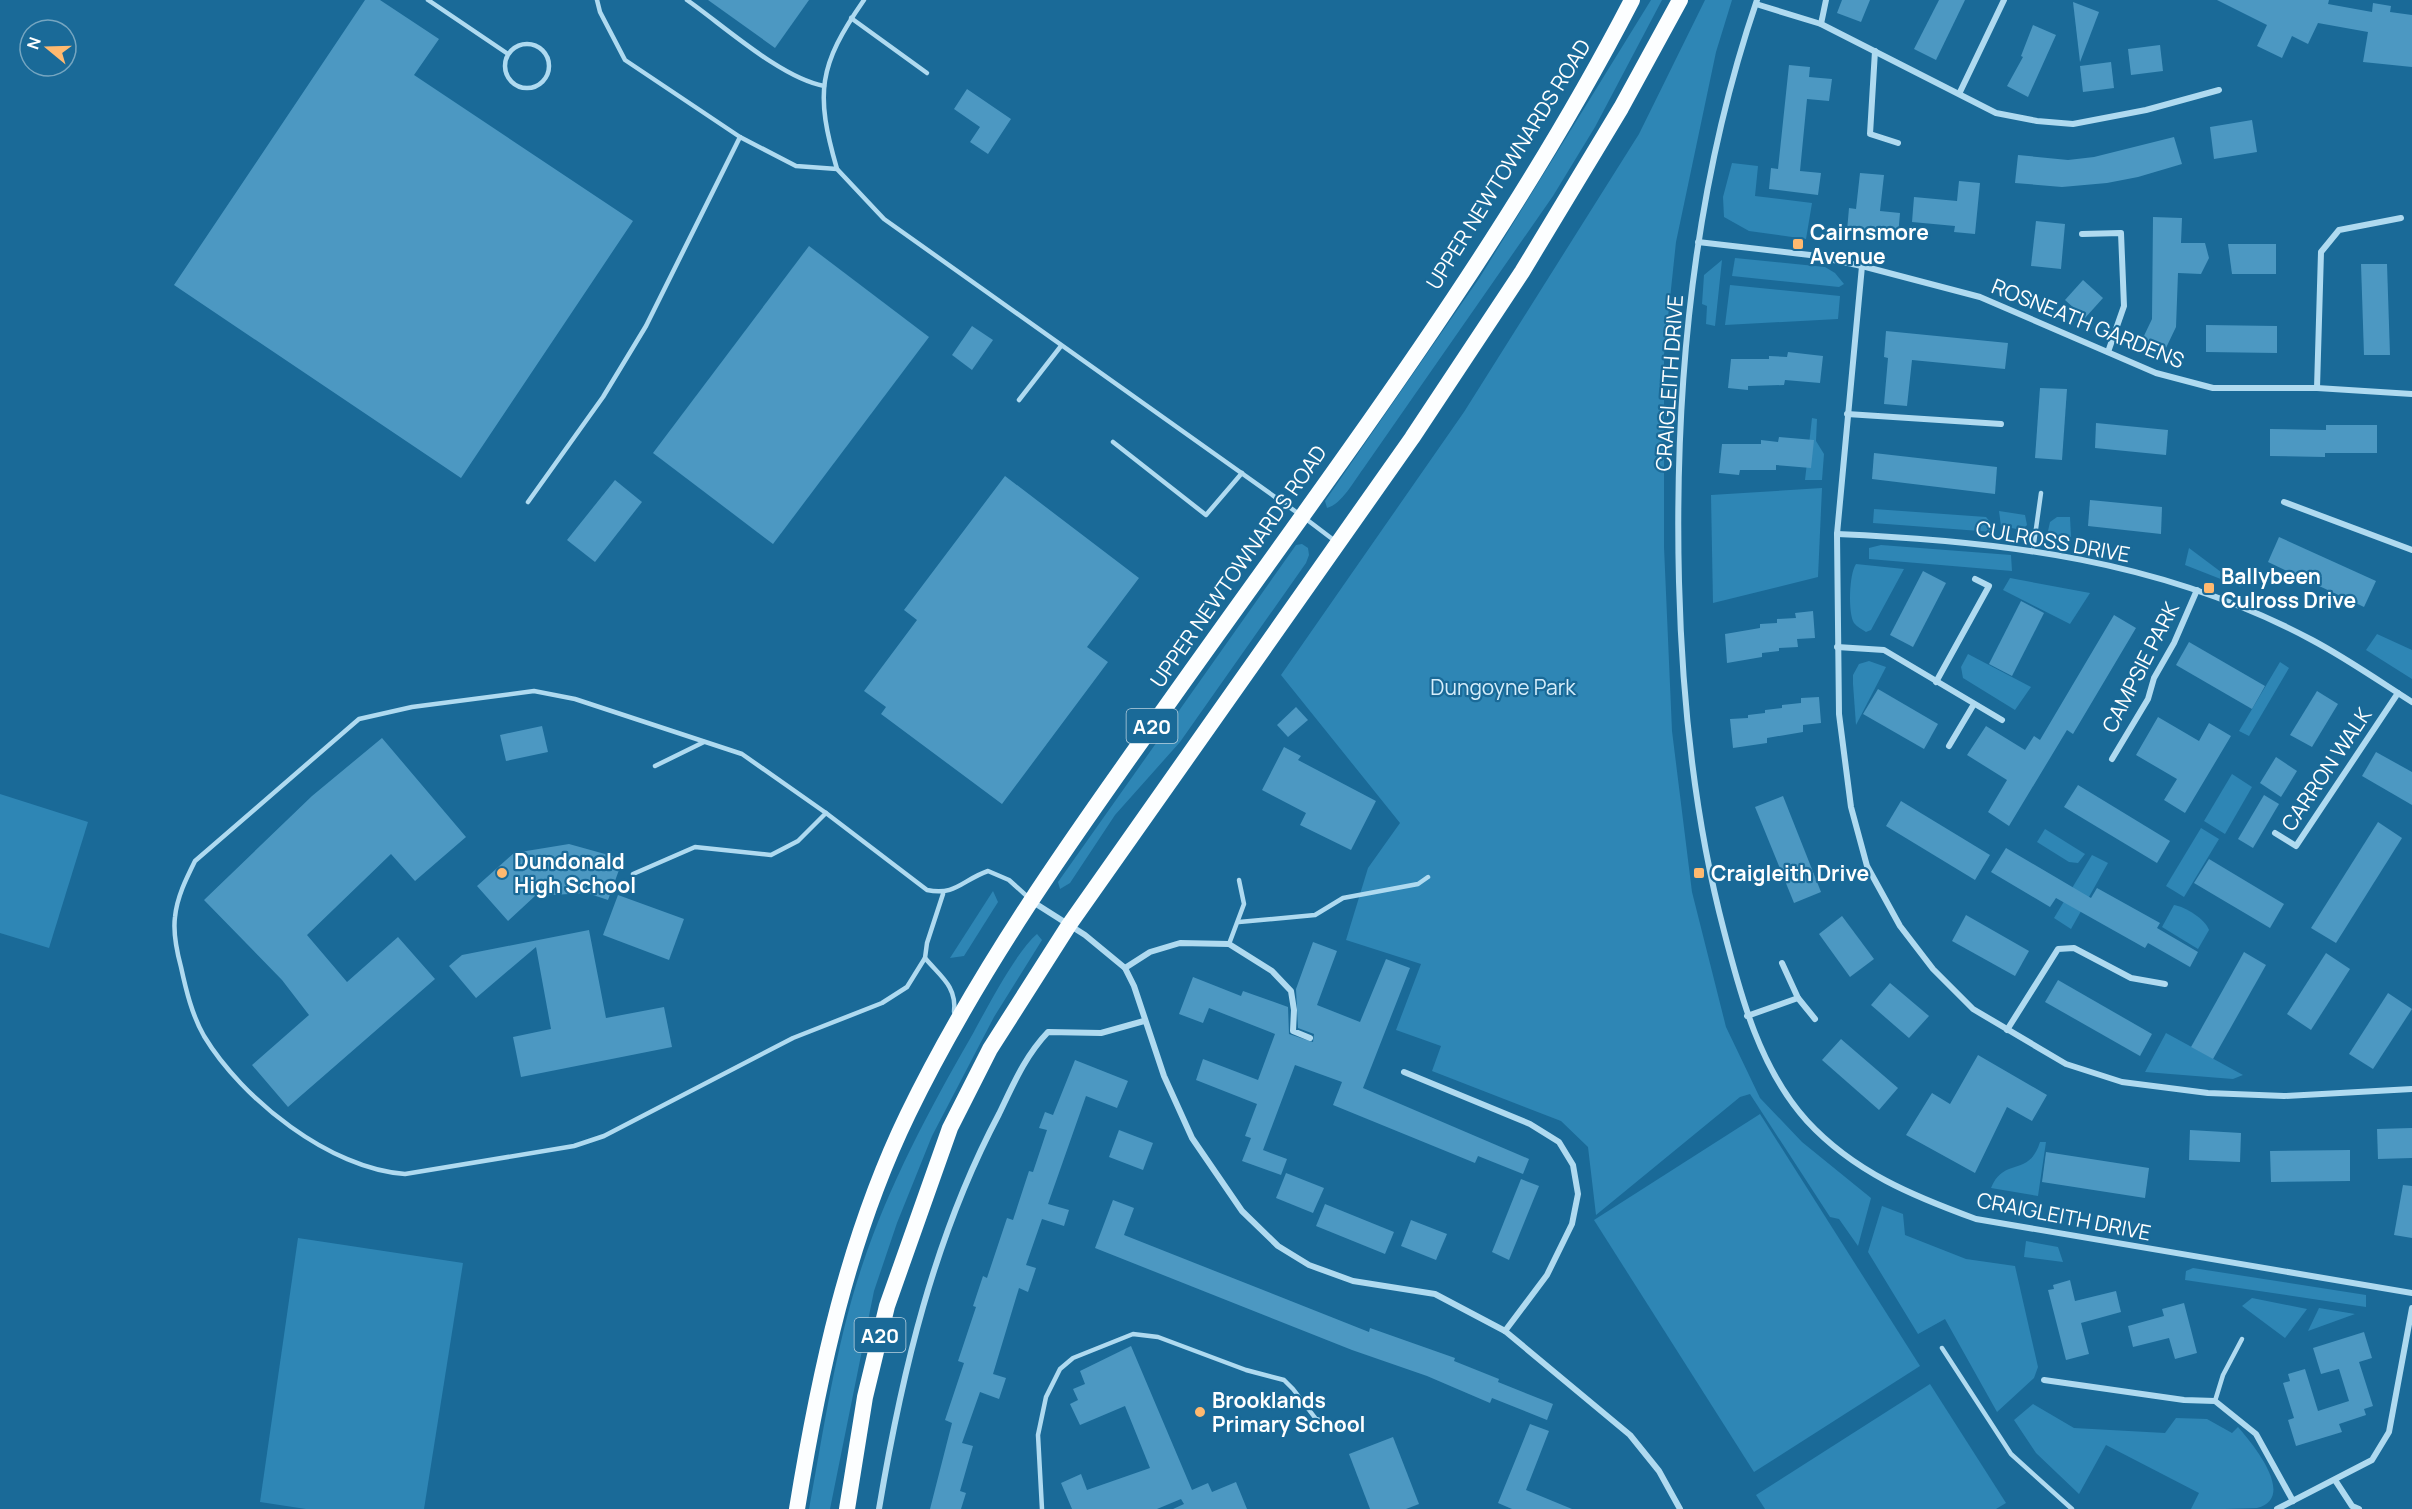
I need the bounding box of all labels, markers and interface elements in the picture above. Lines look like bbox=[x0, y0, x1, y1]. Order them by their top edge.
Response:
north arrow bbox=[18, 18, 78, 78]
text: N bbox=[22, 34, 46, 52]
street label: UPPER NEWTOWNARDS ROAD bbox=[1419, 34, 1597, 294]
place label: Cairnsmore Avenue bbox=[1810, 218, 1929, 270]
marker: Cairnsmore Avenue bbox=[1791, 237, 1805, 251]
street label: ROSNEATH GARDENS bbox=[1988, 272, 2188, 374]
street label: CRAIGLEITH DRIVE bbox=[1649, 294, 1689, 472]
street label: UPPER NEWTOWNARDS ROAD bbox=[1143, 439, 1333, 693]
street label: CULROSS DRIVE bbox=[1974, 514, 2132, 568]
place label: Ballybeen Culross Drive bbox=[2221, 562, 2356, 614]
marker: Ballybeen Culross Drive bbox=[2202, 581, 2216, 595]
street label: CAMPSIE PARK bbox=[2095, 597, 2185, 737]
park label: Dungoyne Park bbox=[1430, 673, 1576, 701]
street label: CARRON WALK bbox=[2274, 702, 2378, 836]
road number: A20 bbox=[1126, 709, 1178, 743]
place label: Dundonald High School bbox=[514, 847, 636, 899]
place label: Craigleith Drive bbox=[1711, 859, 1869, 887]
marker: Dundonald High School bbox=[495, 866, 509, 880]
marker: Craigleith Drive bbox=[1692, 866, 1706, 880]
street label: CRAIGLEITH DRIVE bbox=[1975, 1185, 2153, 1247]
road number: A20 bbox=[854, 1318, 906, 1352]
place label: Brooklands Primary School bbox=[1212, 1386, 1366, 1438]
marker: Brooklands Primary School bbox=[1193, 1405, 1207, 1419]

